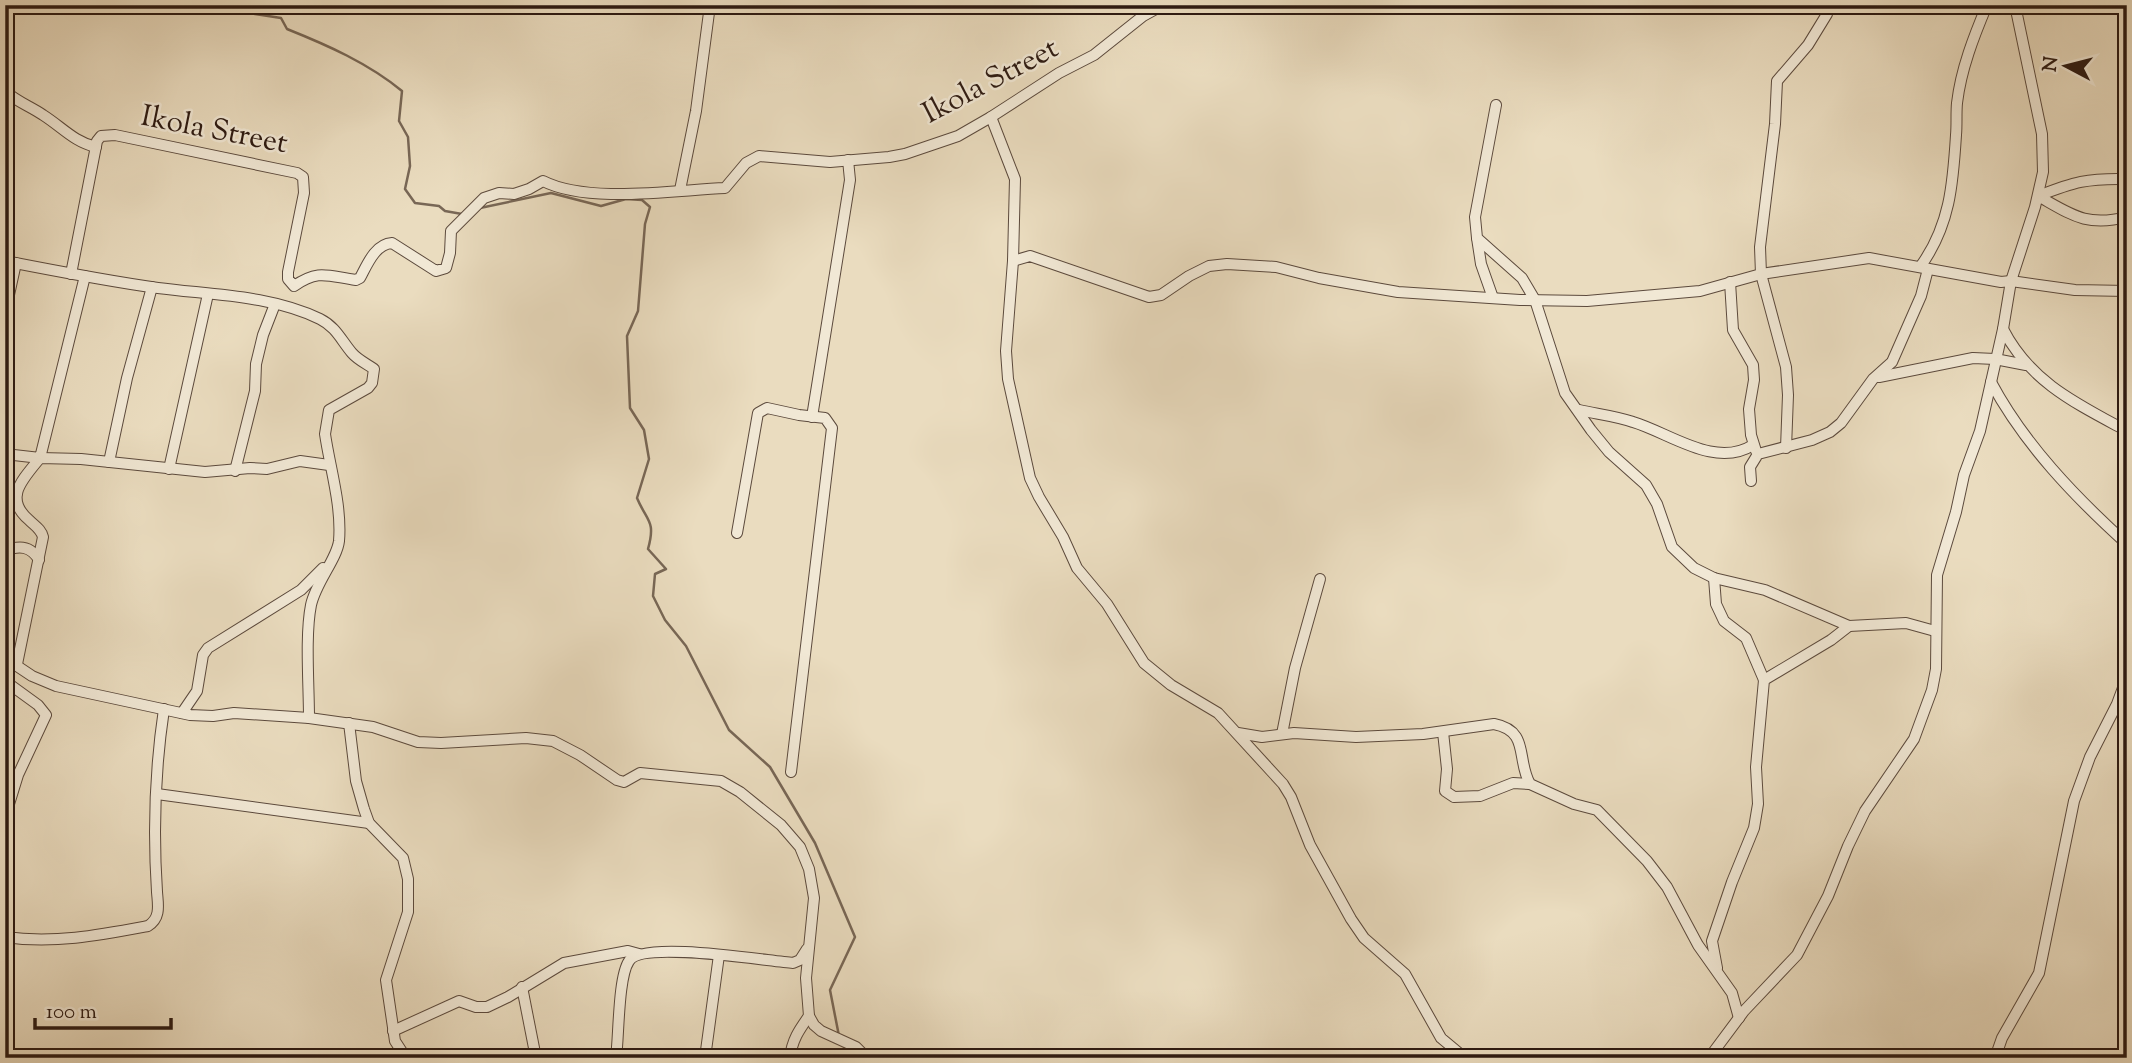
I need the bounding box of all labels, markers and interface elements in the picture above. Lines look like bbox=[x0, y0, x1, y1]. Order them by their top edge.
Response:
street label: Ikola Street bbox=[915, 28, 1067, 136]
north arrow bbox=[2030, 32, 2100, 102]
text: N bbox=[2037, 55, 2066, 73]
street label: Ikola Street bbox=[137, 96, 291, 166]
scale bar bbox=[35, 986, 172, 1030]
text: 100 m bbox=[46, 998, 97, 1028]

